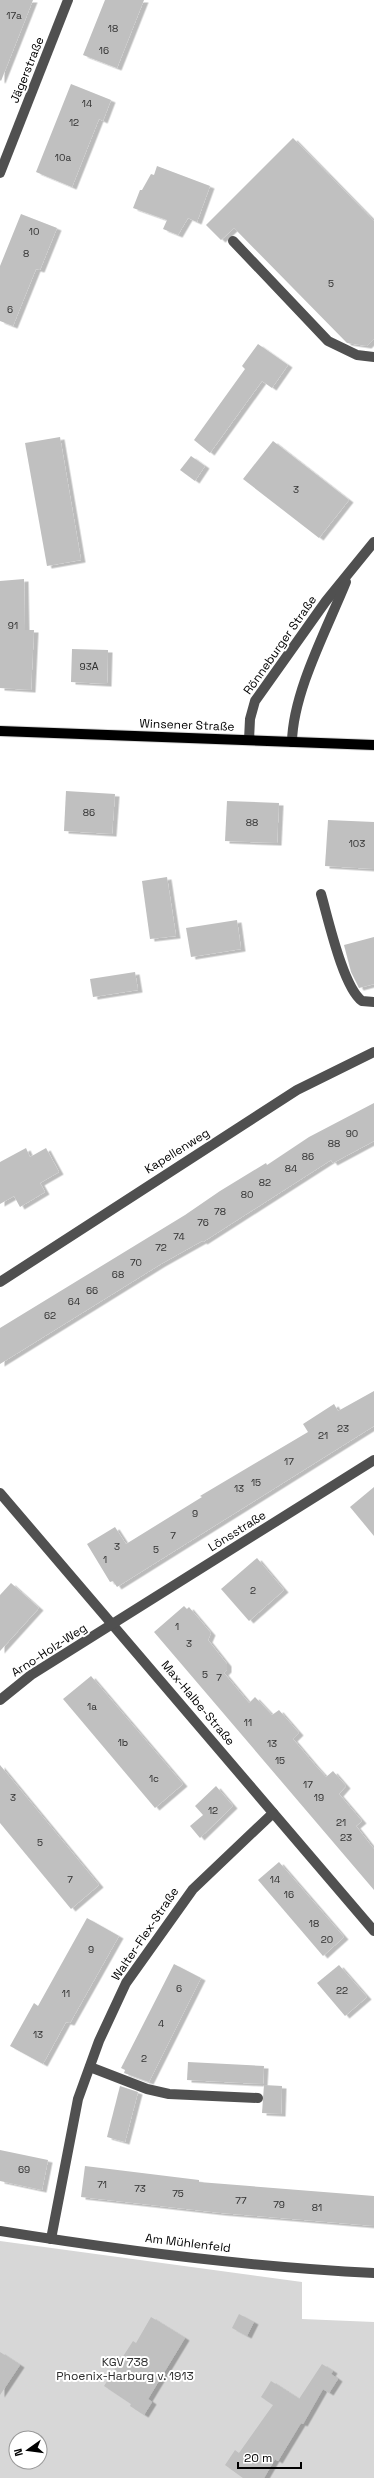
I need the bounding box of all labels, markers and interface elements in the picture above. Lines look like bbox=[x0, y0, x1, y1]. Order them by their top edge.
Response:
house number: 17a bbox=[6, 9, 22, 22]
house number: 18 bbox=[108, 22, 118, 35]
street label: Jägerstraße bbox=[6, 34, 48, 106]
house number: 16 bbox=[99, 44, 109, 57]
house number: 14 bbox=[82, 97, 92, 110]
house number: 12 bbox=[69, 116, 79, 129]
house number: 10a bbox=[55, 151, 71, 164]
house number: 10 bbox=[29, 225, 39, 238]
house number: 8 bbox=[23, 247, 29, 260]
house number: 5 bbox=[328, 277, 334, 290]
house number: 6 bbox=[7, 303, 13, 316]
house number: 3 bbox=[293, 483, 299, 496]
street label: Rönneburger Straße bbox=[240, 592, 320, 698]
house number: 91 bbox=[8, 619, 18, 632]
house number: 93А bbox=[80, 660, 99, 673]
street label: Winsener Straße bbox=[139, 715, 235, 735]
house number: 86 bbox=[83, 806, 95, 819]
house number: 88 bbox=[246, 816, 258, 829]
house number: 103 bbox=[349, 837, 365, 850]
street label: Kapellenweg bbox=[142, 1125, 212, 1177]
house number: 90 bbox=[346, 1127, 358, 1140]
house number: 88 bbox=[328, 1137, 340, 1150]
house number: 86 bbox=[302, 1150, 314, 1163]
house number: 84 bbox=[285, 1162, 297, 1175]
house number: 82 bbox=[259, 1176, 271, 1189]
house number: 80 bbox=[241, 1188, 253, 1201]
house number: 78 bbox=[214, 1205, 226, 1218]
house number: 76 bbox=[197, 1216, 209, 1229]
house number: 74 bbox=[173, 1230, 185, 1243]
house number: 72 bbox=[155, 1241, 167, 1254]
house number: 70 bbox=[130, 1256, 142, 1269]
house number: 68 bbox=[112, 1268, 124, 1281]
house number: 66 bbox=[86, 1284, 98, 1297]
house number: 64 bbox=[68, 1295, 80, 1308]
house number: 62 bbox=[44, 1309, 56, 1322]
house number: 23 bbox=[337, 1422, 349, 1435]
house number: 21 bbox=[318, 1429, 328, 1442]
house number: 17 bbox=[284, 1455, 294, 1468]
house number: 15 bbox=[251, 1476, 261, 1489]
house number: 13 bbox=[234, 1482, 244, 1495]
house number: 9 bbox=[192, 1507, 198, 1520]
street label: Lönsstraße bbox=[205, 1507, 269, 1555]
house number: 7 bbox=[170, 1529, 176, 1542]
house number: 3 bbox=[114, 1540, 120, 1553]
house number: 5 bbox=[153, 1543, 159, 1556]
house number: 1 bbox=[103, 1553, 107, 1566]
house number: 2 bbox=[250, 1584, 256, 1597]
street label: Arno-Holz-Weg bbox=[8, 1620, 90, 1680]
house number: 1 bbox=[175, 1620, 179, 1633]
house number: 3 bbox=[186, 1637, 192, 1650]
street label: Max-Halbe-Straße bbox=[158, 1657, 238, 1749]
house number: 5 bbox=[202, 1668, 208, 1681]
house number: 7 bbox=[216, 1671, 222, 1684]
house number: 1a bbox=[87, 1700, 97, 1713]
house number: 11 bbox=[244, 1716, 252, 1729]
house number: 1b bbox=[118, 1736, 128, 1749]
house number: 13 bbox=[267, 1737, 277, 1750]
house number: 15 bbox=[275, 1754, 285, 1767]
house number: 1c bbox=[149, 1772, 159, 1785]
house number: 17 bbox=[303, 1778, 313, 1791]
house number: 3 bbox=[10, 1791, 16, 1804]
house number: 19 bbox=[314, 1791, 324, 1804]
house number: 12 bbox=[208, 1804, 218, 1817]
house number: 21 bbox=[336, 1816, 346, 1829]
house number: 23 bbox=[340, 1831, 352, 1844]
house number: 5 bbox=[37, 1836, 43, 1849]
house number: 7 bbox=[67, 1873, 73, 1886]
house number: 14 bbox=[270, 1873, 280, 1886]
street label: Walter-Flex-Straße bbox=[108, 1884, 182, 1984]
house number: 16 bbox=[284, 1888, 294, 1901]
house number: 18 bbox=[309, 1917, 319, 1930]
house number: 20 bbox=[321, 1933, 333, 1946]
house number: 9 bbox=[88, 1943, 94, 1956]
house number: 6 bbox=[176, 1982, 182, 1995]
house number: 22 bbox=[336, 1984, 348, 1997]
house number: 11 bbox=[62, 1987, 70, 2000]
house number: 4 bbox=[158, 2017, 164, 2030]
house number: 13 bbox=[33, 2028, 43, 2041]
house number: 2 bbox=[141, 2052, 147, 2065]
house number: 69 bbox=[18, 2163, 30, 2176]
house number: 71 bbox=[97, 2178, 107, 2191]
house number: 73 bbox=[134, 2182, 146, 2195]
house number: 75 bbox=[172, 2187, 184, 2200]
house number: 77 bbox=[235, 2194, 247, 2207]
house number: 79 bbox=[273, 2198, 285, 2211]
house number: 81 bbox=[312, 2201, 322, 2214]
street label: Am Mühlenfeld bbox=[144, 2230, 232, 2256]
park label: KGV 738 Phoenix-Harburg v. 1913 bbox=[56, 2354, 194, 2384]
north arrow bbox=[8, 2430, 48, 2470]
scale bar bbox=[238, 2444, 301, 2470]
text: N bbox=[11, 2447, 26, 2458]
text: 20 m bbox=[244, 2450, 272, 2466]

